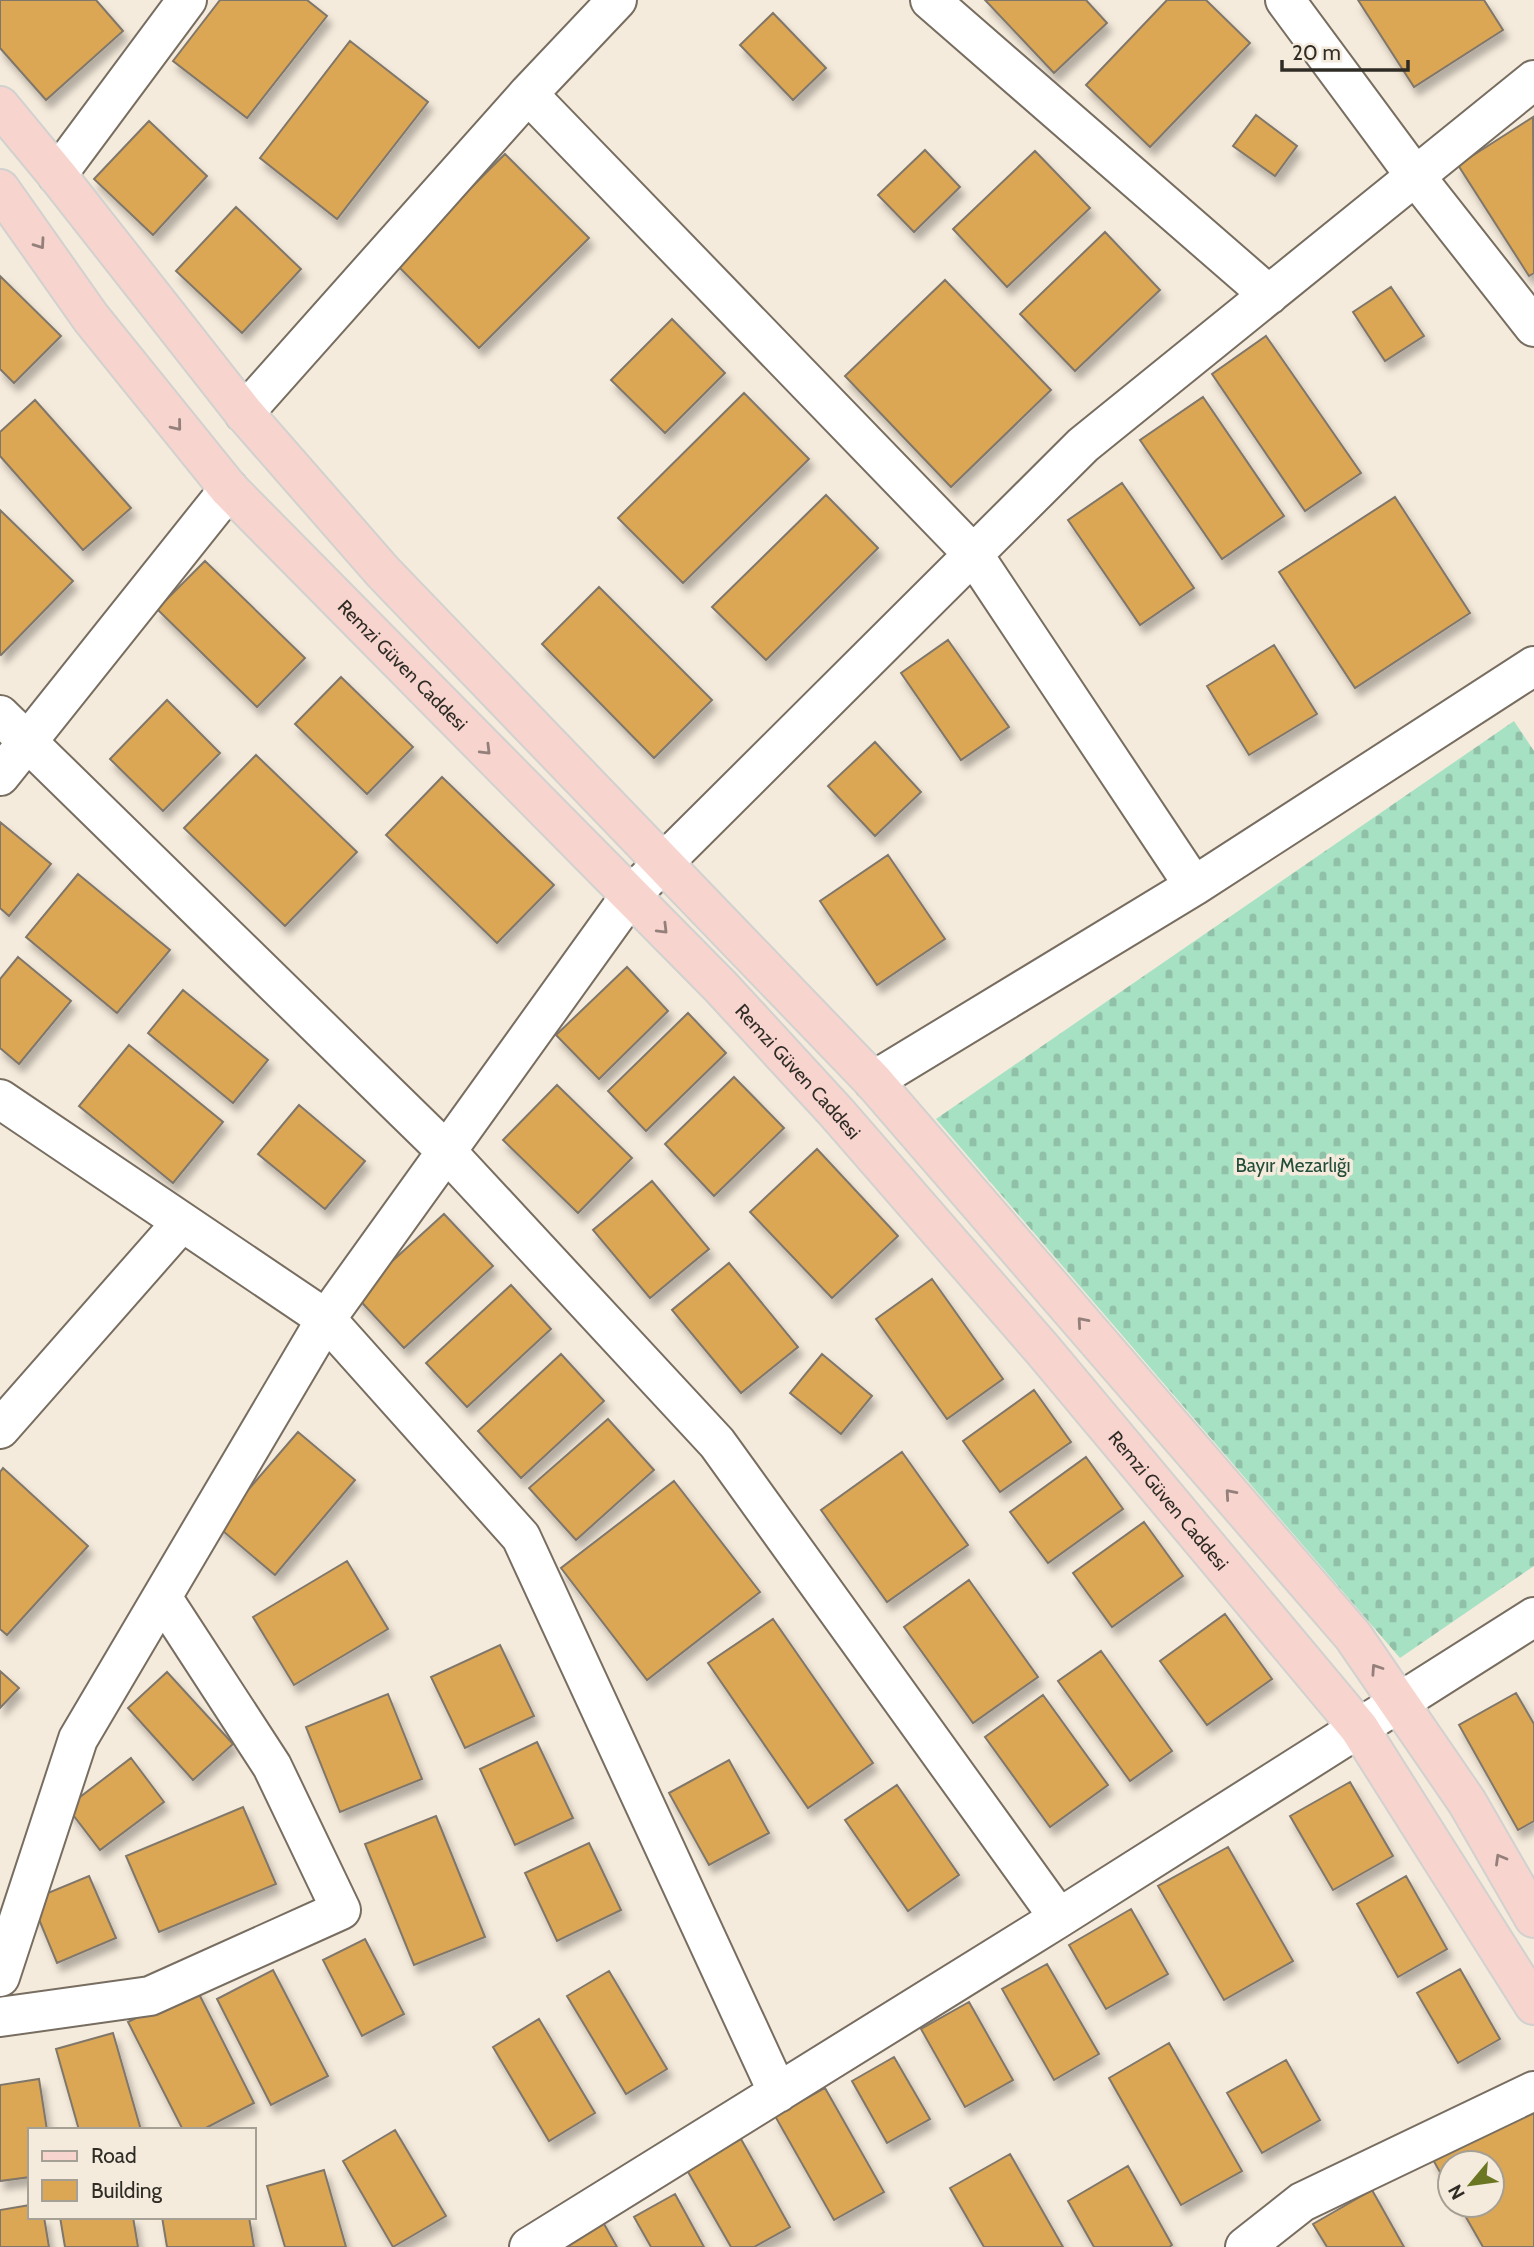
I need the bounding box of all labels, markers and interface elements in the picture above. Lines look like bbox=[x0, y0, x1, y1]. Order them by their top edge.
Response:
scale bar bbox=[1282, 28, 1408, 72]
text: 20 m bbox=[1292, 40, 1341, 65]
one-way arrow bbox=[32, 236, 44, 249]
one-way arrow bbox=[169, 417, 181, 430]
street label: Remzi Güven Caddesi bbox=[333, 595, 472, 736]
one-way arrow bbox=[478, 741, 491, 754]
one-way arrow bbox=[655, 921, 668, 934]
street label: Remzi Güven Caddesi bbox=[730, 999, 865, 1144]
park label: Bayır Mezarlığı bbox=[1236, 1154, 1351, 1177]
one-way arrow bbox=[1078, 1317, 1090, 1330]
street label: Remzi Güven Caddesi bbox=[1103, 1426, 1233, 1575]
one-way arrow bbox=[1226, 1489, 1238, 1502]
one-way arrow bbox=[1371, 1663, 1384, 1676]
one-way arrow bbox=[1495, 1854, 1508, 1866]
legend bbox=[28, 2128, 256, 2219]
text: Road bbox=[91, 2143, 137, 2168]
north arrow bbox=[1436, 2149, 1506, 2219]
text: Building bbox=[91, 2178, 163, 2203]
text: N bbox=[1443, 2181, 1470, 2203]

